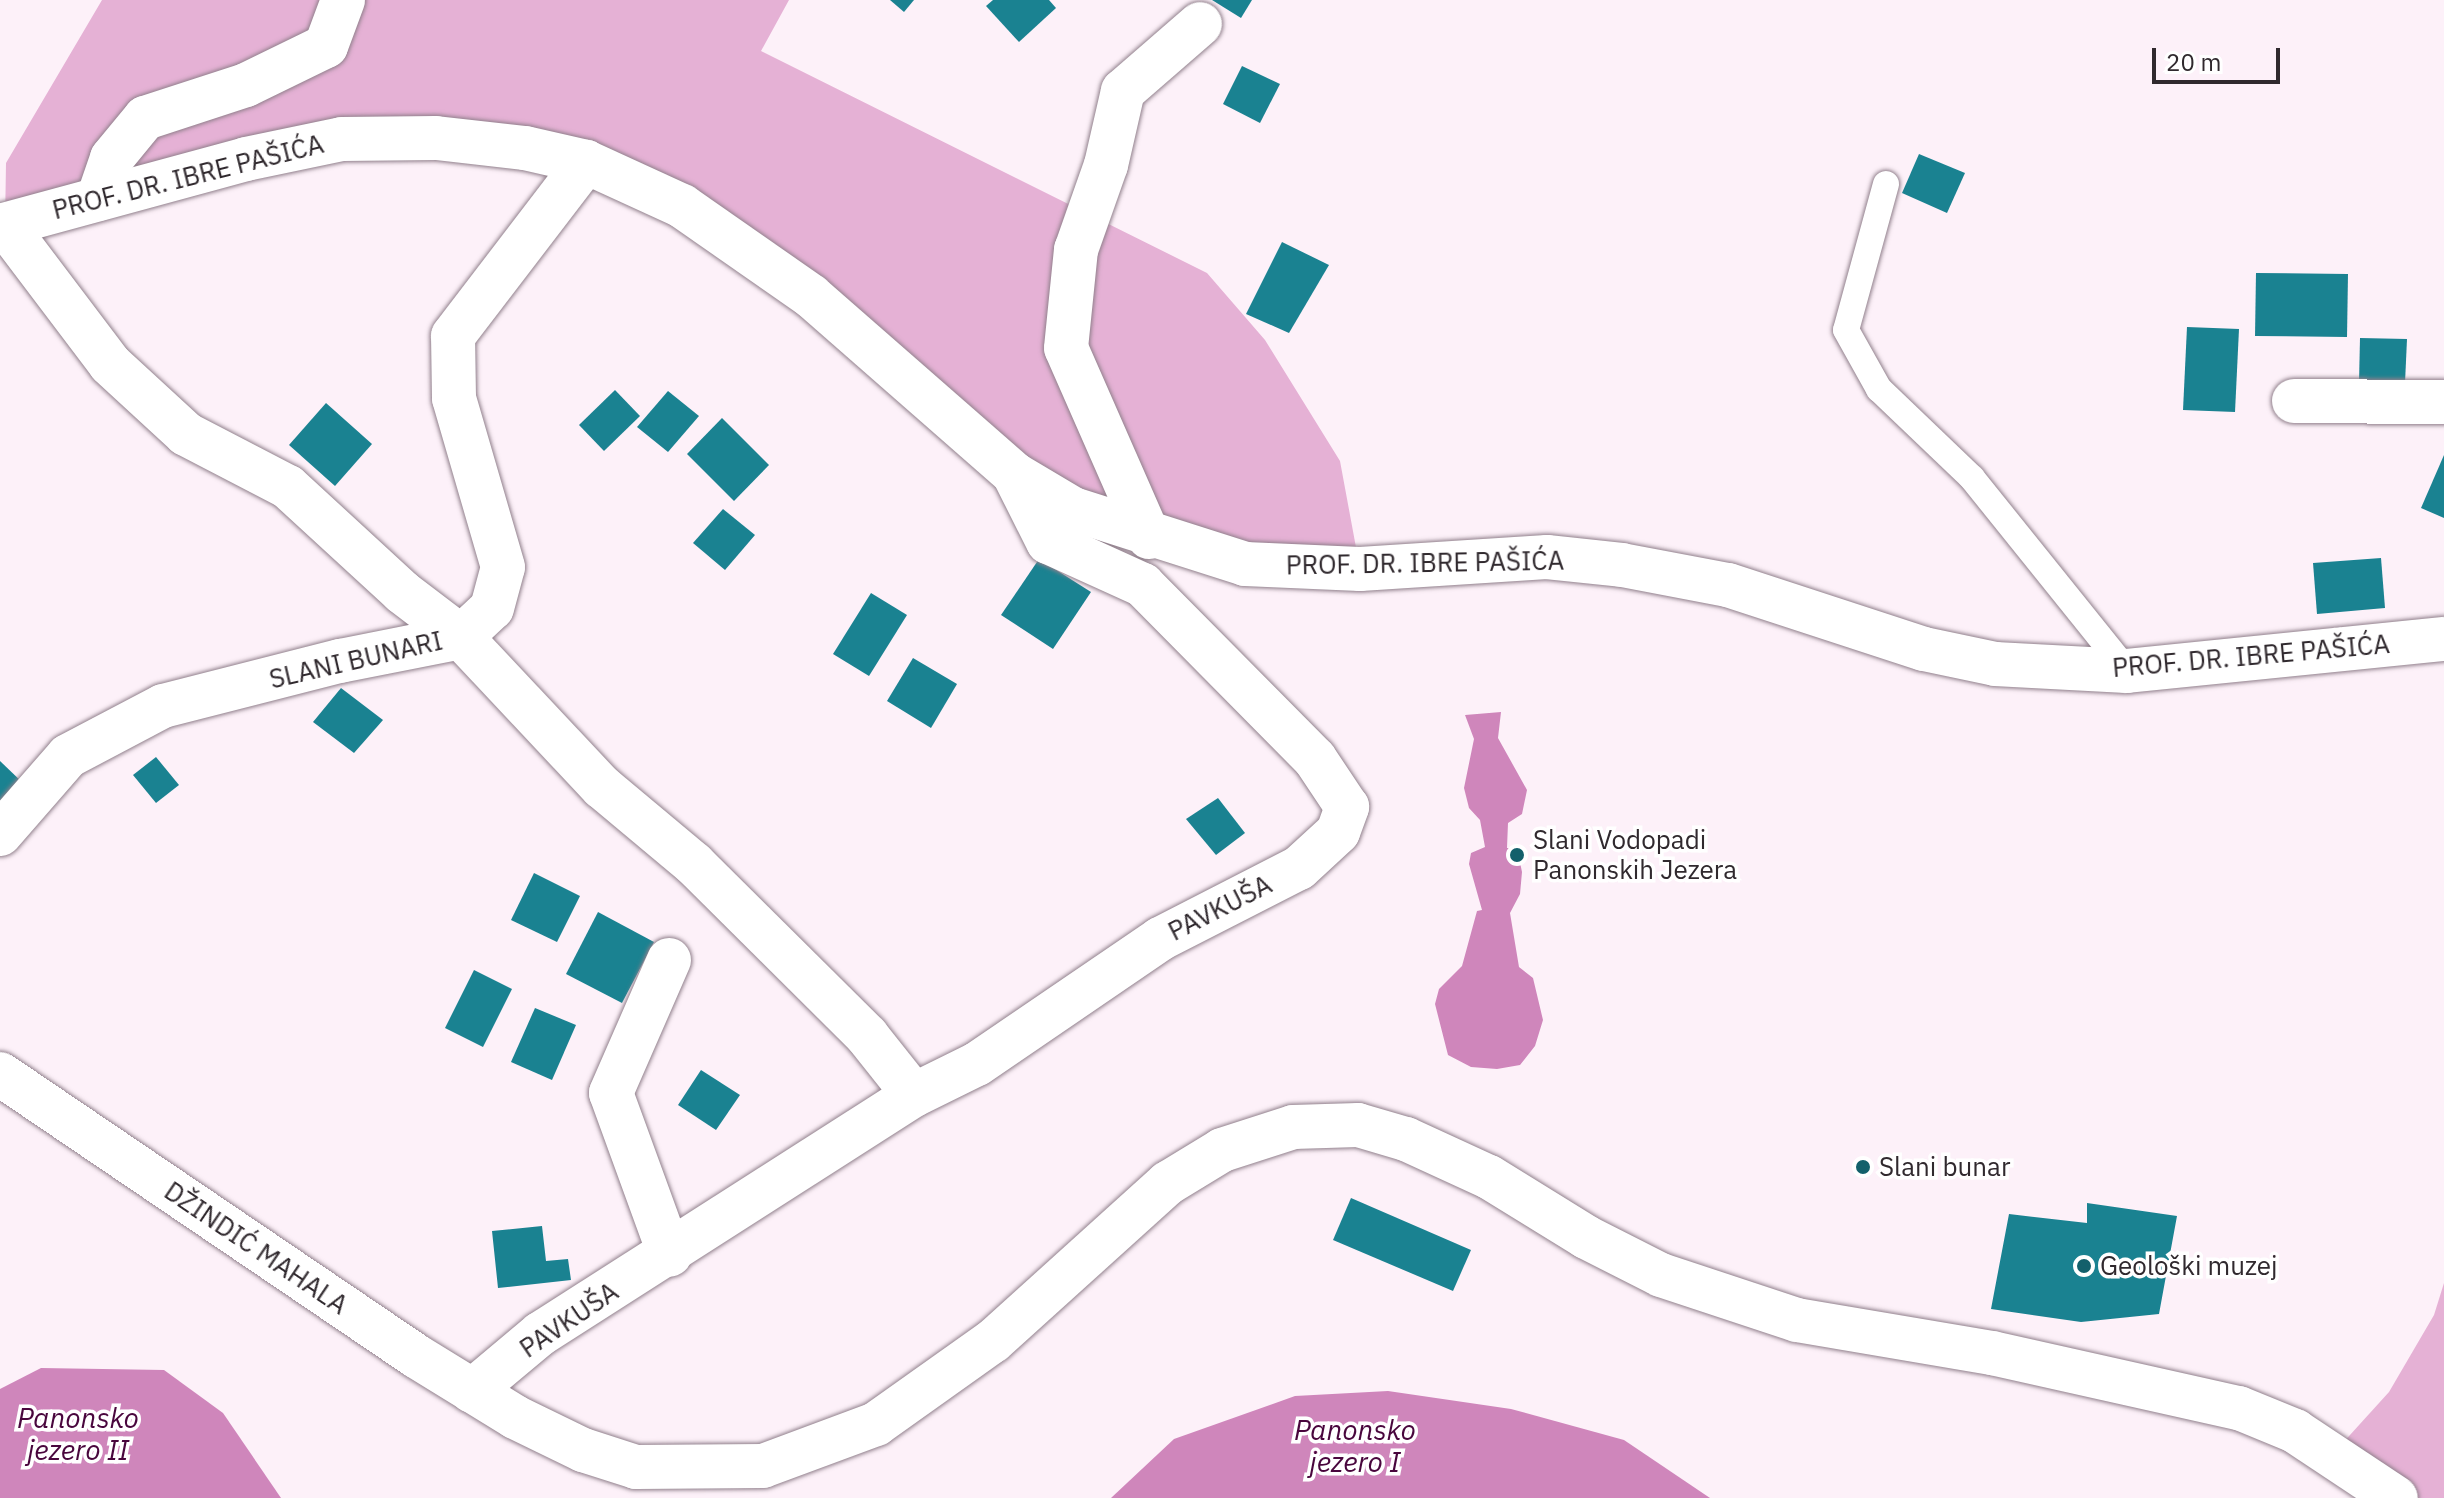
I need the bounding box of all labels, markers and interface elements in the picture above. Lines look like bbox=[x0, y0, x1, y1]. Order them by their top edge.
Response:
scale bar bbox=[2156, 32, 2284, 82]
text: 20 m bbox=[2166, 46, 2221, 78]
street label: PROF. DR. IBRE PAŠIĆA bbox=[49, 128, 327, 226]
street label: PROF. DR. IBRE PAŠIĆA bbox=[1286, 545, 1564, 581]
street label: SLANI BUNARI bbox=[266, 625, 446, 695]
street label: PROF. DR. IBRE PAŠIĆA bbox=[2111, 628, 2391, 684]
place label: Slani Vodopadi Panonskih Jezera bbox=[1533, 824, 1737, 886]
marker: Slani Vodopadi Panonskih Jezera bbox=[1508, 846, 1526, 864]
street label: PAVKUŠA bbox=[1163, 869, 1277, 947]
place label: Slani bunar bbox=[1879, 1151, 2011, 1183]
marker: Slani bunar bbox=[1854, 1158, 1872, 1176]
street label: DŽINDIĆ MAHALA bbox=[159, 1175, 353, 1321]
place label: Geološki muzej bbox=[2100, 1250, 2278, 1282]
marker: Geološki muzej bbox=[2075, 1257, 2093, 1275]
street label: PAVKUŠA bbox=[514, 1276, 624, 1364]
water label: Panonsko jezero II bbox=[17, 1401, 139, 1467]
water label: Panonsko jezero I bbox=[1294, 1413, 1416, 1479]

